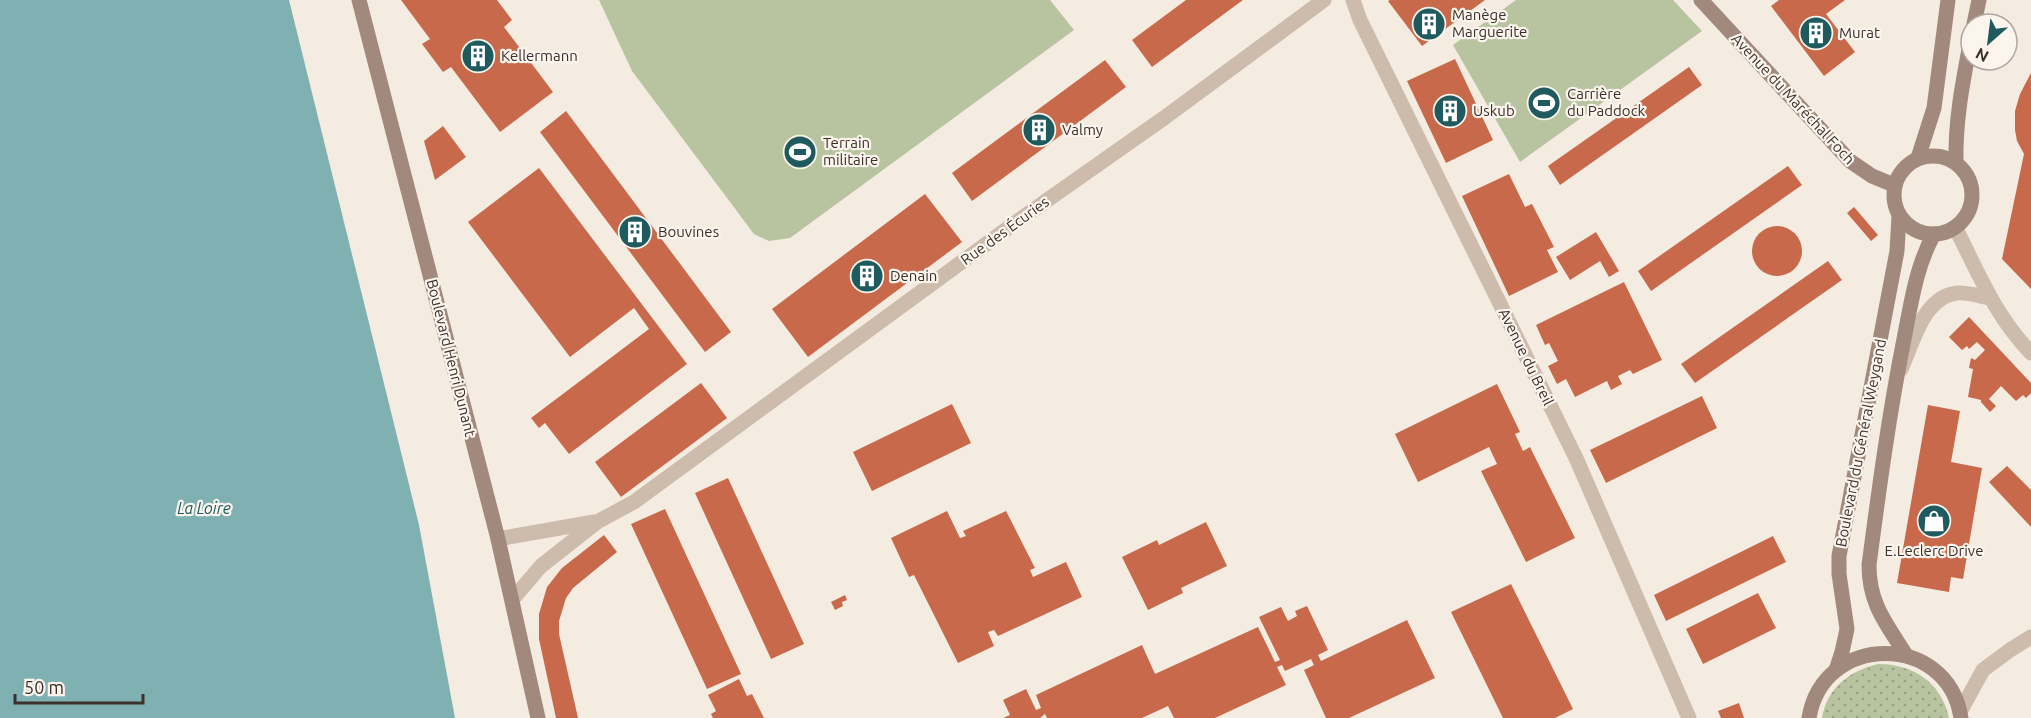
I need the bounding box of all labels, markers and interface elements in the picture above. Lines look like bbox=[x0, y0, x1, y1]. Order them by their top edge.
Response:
building icon: Manège Marguerite bbox=[1411, 6, 1447, 42]
place label: Manège Marguerite bbox=[1452, 6, 1527, 40]
north arrow bbox=[1959, 12, 2019, 72]
building icon: Murat bbox=[1798, 15, 1834, 51]
place label: Murat bbox=[1839, 24, 1880, 41]
street label: Avenue du Maréchal Foch bbox=[1728, 30, 1858, 167]
building icon: Kellermann bbox=[460, 38, 496, 74]
text: N bbox=[1972, 44, 1991, 66]
place label: Kellermann bbox=[501, 47, 578, 64]
sports icon: Carrière du Paddock bbox=[1526, 85, 1562, 121]
place label: Carrière du Paddock bbox=[1567, 85, 1646, 119]
building icon: Uskub bbox=[1432, 93, 1468, 129]
place label: Uskub bbox=[1473, 102, 1515, 119]
building icon: Valmy bbox=[1021, 112, 1057, 148]
place label: Valmy bbox=[1062, 121, 1103, 138]
sports icon: Terrain militaire bbox=[782, 134, 818, 170]
place label: Terrain militaire bbox=[823, 134, 878, 168]
street label: Rue des Écuries bbox=[957, 193, 1052, 268]
building icon: Bouvines bbox=[617, 214, 653, 250]
place label: Bouvines bbox=[658, 223, 719, 240]
building icon: Denain bbox=[849, 258, 885, 294]
place label: Denain bbox=[890, 267, 937, 284]
street label: Boulevard Henri Dunant bbox=[424, 277, 479, 439]
street label: Avenue du Breil bbox=[1496, 306, 1557, 408]
street label: Boulevard du Général Weygand bbox=[1832, 338, 1889, 548]
water label: La Loire bbox=[177, 499, 231, 517]
shop icon: E.Leclerc Drive bbox=[1916, 503, 1952, 539]
place label: E.Leclerc Drive bbox=[1885, 542, 1983, 559]
scale bar bbox=[15, 667, 142, 705]
text: 50 m bbox=[24, 677, 64, 697]

